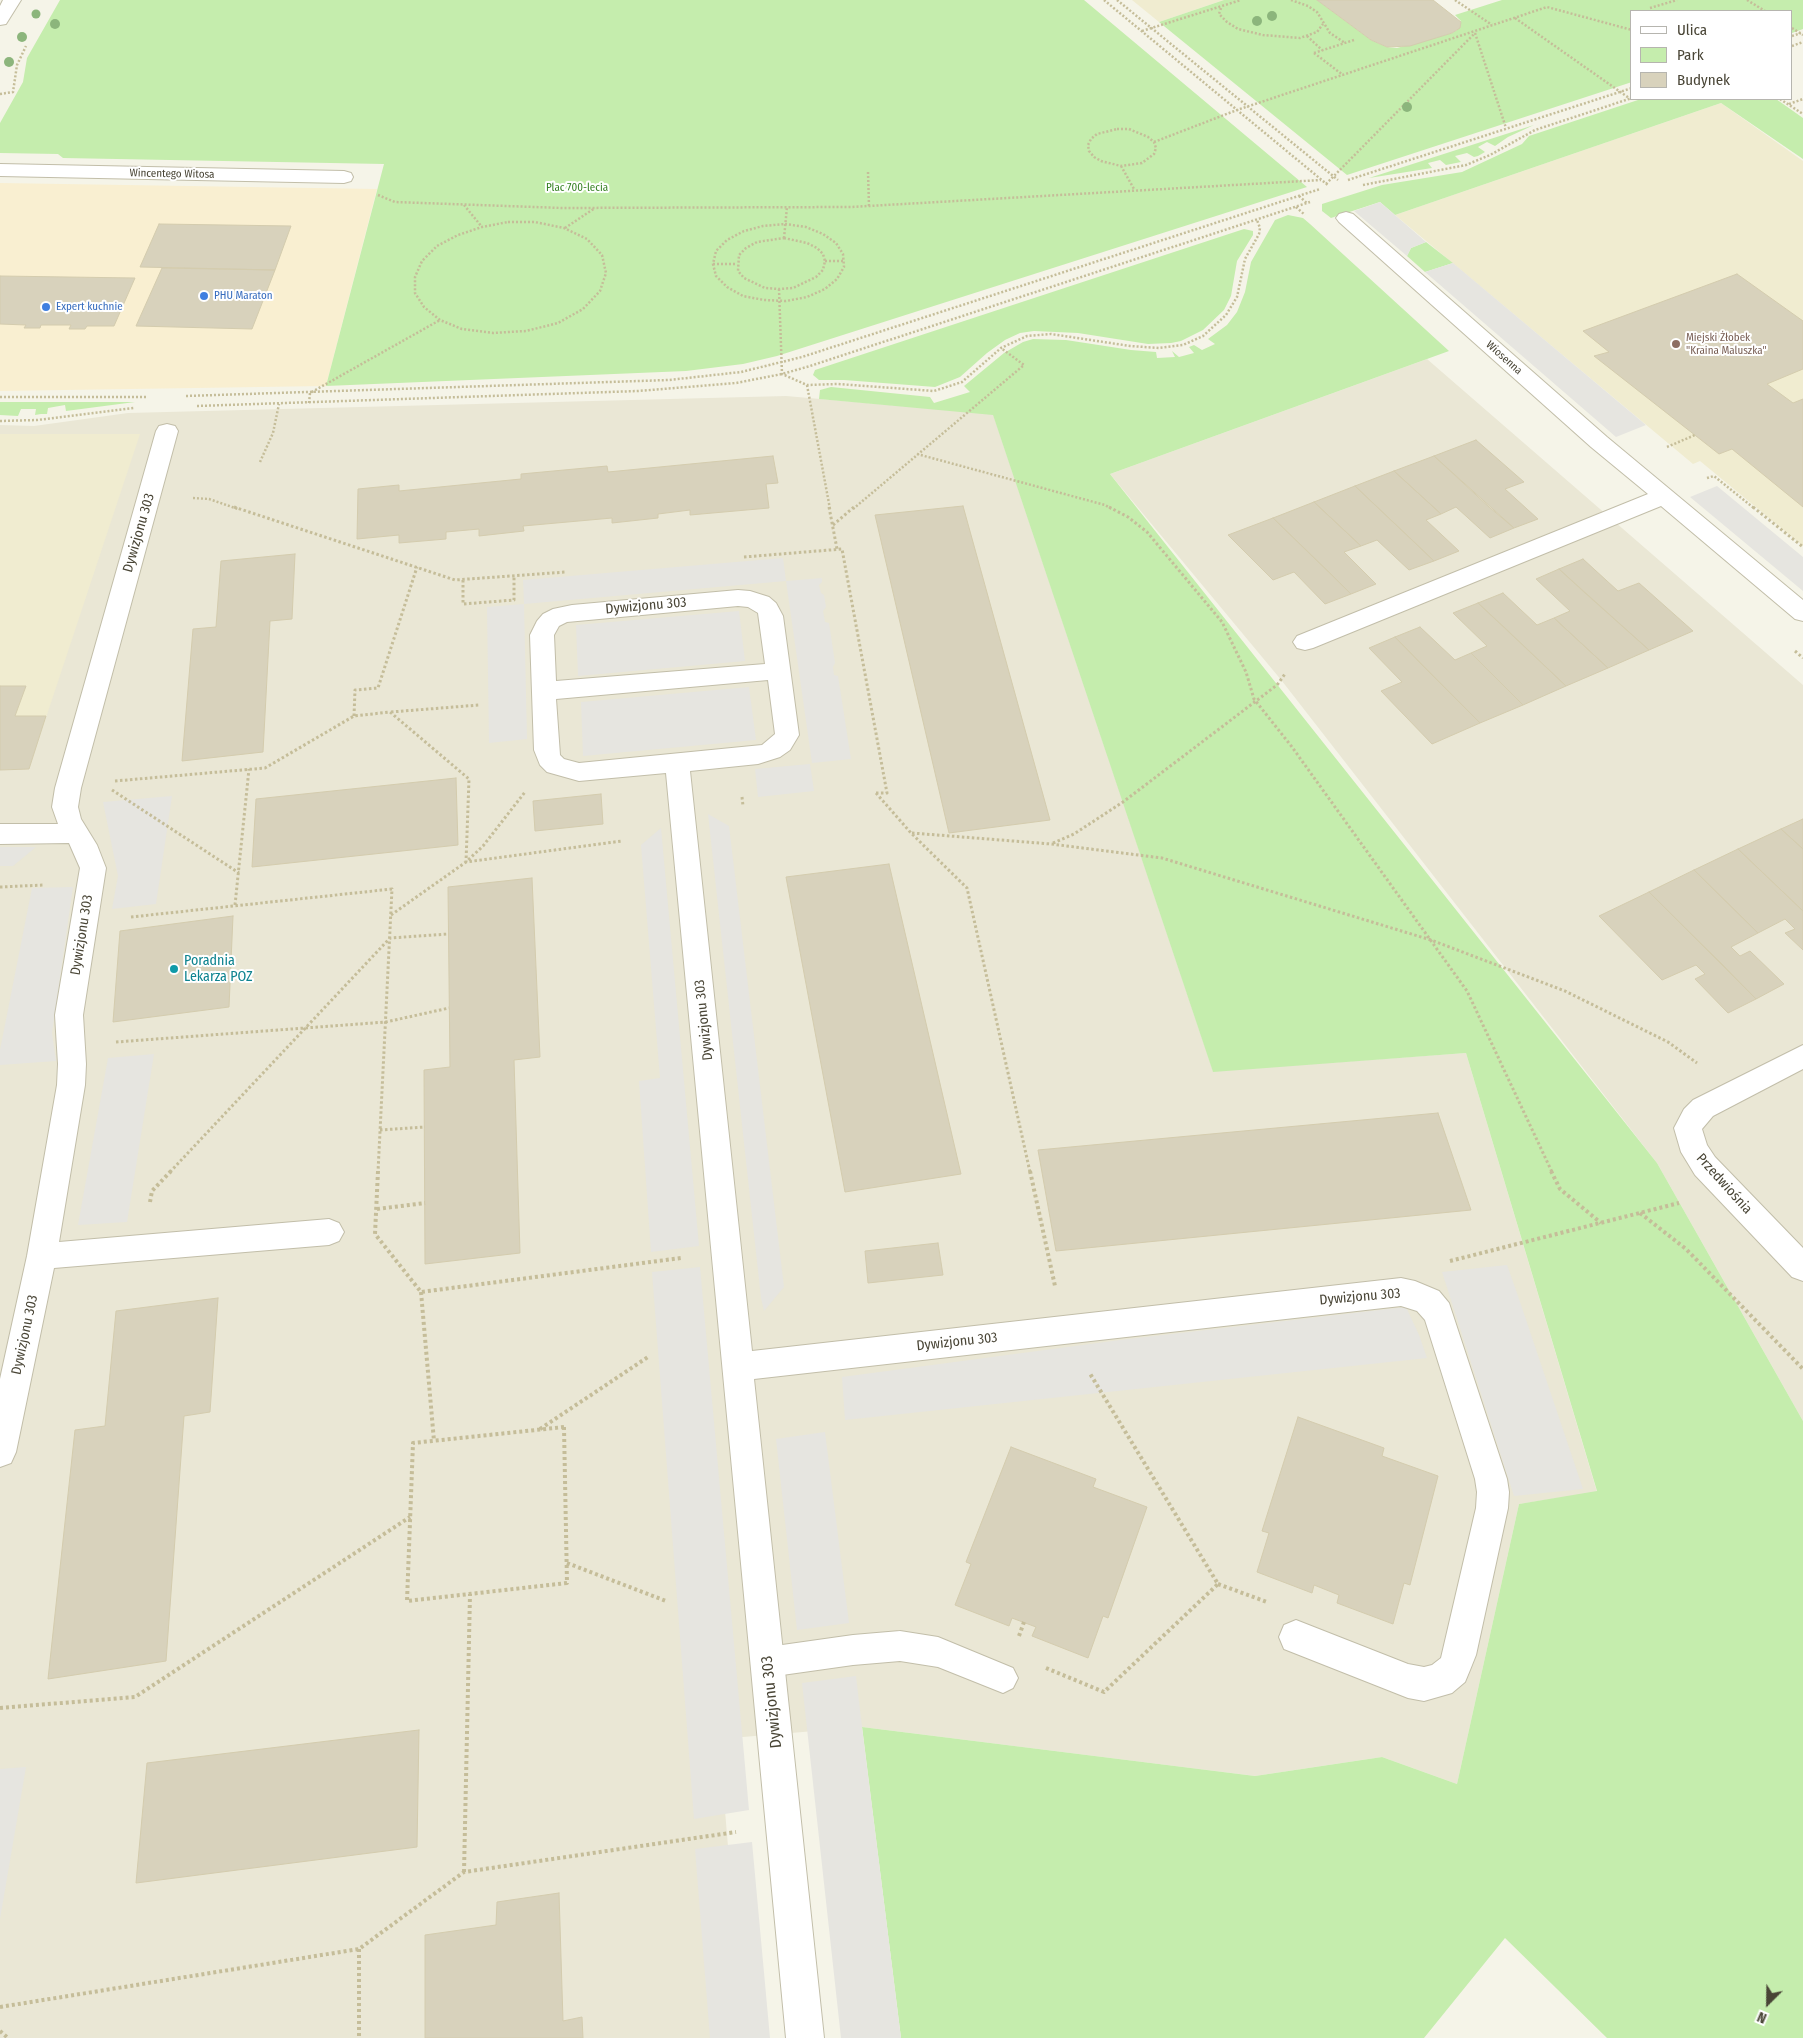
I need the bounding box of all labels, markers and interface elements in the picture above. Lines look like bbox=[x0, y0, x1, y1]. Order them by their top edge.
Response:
legend bbox=[1630, 10, 1793, 100]
text: Ulica bbox=[1677, 21, 1707, 39]
text: Park bbox=[1677, 46, 1704, 64]
text: Budynek bbox=[1677, 71, 1730, 89]
street label: Wincentego Witosa bbox=[129, 167, 215, 181]
park label: Plac 700-lecia bbox=[546, 181, 608, 195]
place label: PHU Maraton bbox=[214, 289, 273, 303]
marker: PHU Maraton bbox=[198, 290, 210, 302]
place label: Expert kuchnie bbox=[56, 300, 123, 314]
marker: Expert kuchnie bbox=[40, 301, 52, 313]
place label: Miejski Żłobek "Kraina Maluszka" bbox=[1686, 331, 1767, 357]
street label: Wiosenna bbox=[1483, 338, 1525, 378]
marker: Miejski Żłobek "Kraina Maluszka" bbox=[1670, 338, 1682, 350]
street label: Dywizjonu 303 bbox=[120, 492, 158, 574]
street label: Dywizjonu 303 bbox=[605, 594, 687, 618]
street label: Dywizjonu 303 bbox=[67, 894, 97, 976]
place label: Poradnia Lekarza POZ bbox=[184, 953, 253, 986]
marker: Poradnia Lekarza POZ bbox=[168, 963, 180, 975]
street label: Dywizjonu 303 bbox=[691, 979, 717, 1061]
street label: Przedwiośnia bbox=[1693, 1150, 1755, 1218]
street label: Dywizjonu 303 bbox=[1319, 1285, 1401, 1309]
street label: Dywizjonu 303 bbox=[8, 1294, 42, 1376]
street label: Dywizjonu 303 bbox=[916, 1329, 998, 1355]
street label: Dywizjonu 303 bbox=[758, 1655, 786, 1749]
north arrow bbox=[1743, 1978, 1793, 2028]
text: N bbox=[1755, 2008, 1769, 2027]

